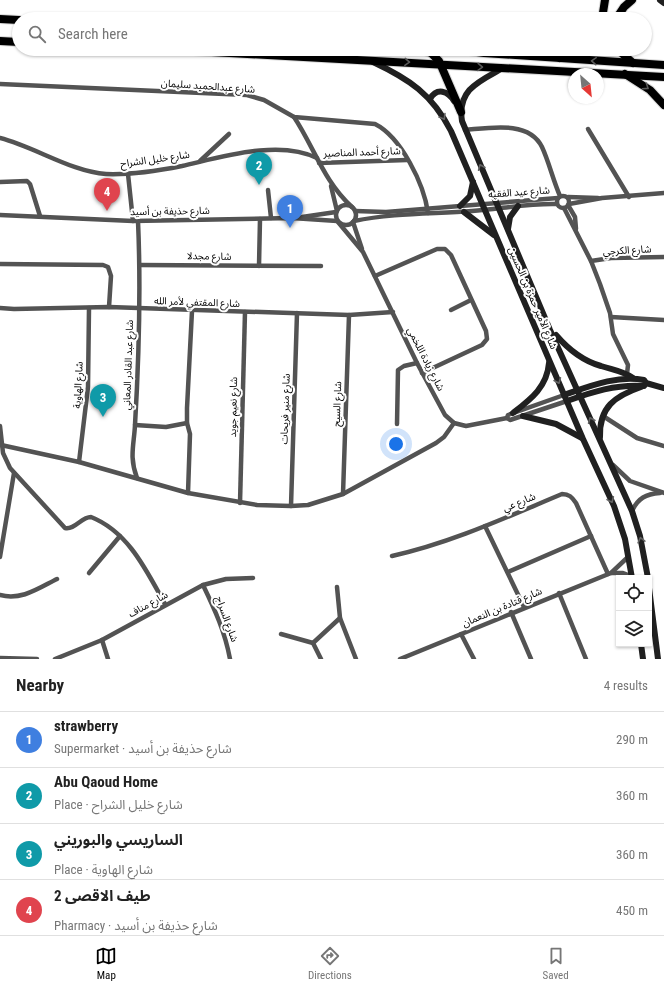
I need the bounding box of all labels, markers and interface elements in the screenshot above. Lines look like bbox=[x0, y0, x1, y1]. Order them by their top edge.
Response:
search box bbox=[12, 12, 652, 56]
icon: search bbox=[26, 23, 48, 45]
text: Search here bbox=[58, 25, 128, 43]
one-way arrow bbox=[591, 56, 597, 65]
one-way arrow bbox=[404, 58, 410, 67]
one-way arrow bbox=[477, 62, 483, 71]
north arrow bbox=[568, 68, 604, 104]
street label: شارع عبدالحميد سليمان bbox=[161, 77, 256, 97]
one-way arrow bbox=[642, 83, 649, 90]
one-way arrow bbox=[439, 113, 446, 120]
street label: شارع أحمد المناصير bbox=[322, 145, 401, 161]
street label: شارع خليل الشراح bbox=[120, 149, 191, 171]
pin: 2 bbox=[246, 152, 272, 185]
one-way arrow bbox=[478, 163, 486, 170]
pin: 4 bbox=[94, 178, 120, 211]
street label: شارع عيد الفقيه bbox=[488, 184, 550, 202]
pin: 1 bbox=[277, 195, 303, 228]
street label: شارع حذيفة بن أسيد bbox=[130, 205, 210, 219]
street label: شارع الكرجي bbox=[602, 243, 652, 259]
street label: شارع الأمير حمزة بن الحسين bbox=[505, 245, 560, 352]
street label: شارع مجدلا bbox=[187, 250, 232, 264]
street label: شارع المقتفي لأمر الله bbox=[154, 295, 240, 311]
street label: شارع عبد القادر المعاني bbox=[121, 319, 137, 410]
street label: شارع زيادة اللخمي bbox=[403, 325, 447, 394]
street label: شارع الهاوية bbox=[71, 361, 87, 409]
street label: شارع منير فريحات bbox=[278, 373, 294, 445]
street label: شارع نعيم جويد bbox=[227, 377, 241, 437]
one-way arrow bbox=[553, 377, 561, 385]
street label: شارع السيح bbox=[331, 381, 345, 427]
pin: 3 bbox=[90, 384, 116, 417]
one-way arrow bbox=[588, 416, 596, 424]
your location bbox=[386, 434, 406, 454]
street label: شارع عي bbox=[501, 490, 538, 516]
one-way arrow bbox=[606, 496, 614, 503]
one-way arrow bbox=[637, 536, 646, 543]
map controls bbox=[616, 575, 652, 647]
button: locate bbox=[616, 575, 652, 611]
street label: شارع قتادة بن النعمان bbox=[461, 585, 544, 631]
street label: شارع مناف bbox=[126, 589, 171, 621]
street label: شارع السراج bbox=[212, 595, 240, 644]
button: layers bbox=[616, 611, 652, 647]
text: Nearby bbox=[16, 675, 64, 695]
text: 4 results bbox=[604, 678, 648, 693]
text: strawberry bbox=[54, 717, 118, 735]
text: 1 bbox=[26, 732, 32, 747]
text: 290 m bbox=[616, 732, 648, 747]
text: Supermarket · شارع حذيفة بن أسيد bbox=[54, 741, 232, 756]
text: Abu Qaoud Home bbox=[54, 773, 158, 791]
text: 2 bbox=[26, 788, 32, 803]
text: 360 m bbox=[616, 788, 648, 803]
text: Place · شارع خليل الشراح bbox=[54, 797, 183, 812]
text: الساريسي والبوريني bbox=[54, 831, 183, 849]
text: 3 bbox=[26, 847, 32, 862]
text: 360 m bbox=[616, 847, 648, 862]
text: Place · شارع الهاوية bbox=[54, 862, 153, 877]
text: طيف الاقصى 2 bbox=[54, 887, 151, 905]
text: 4 bbox=[26, 903, 32, 918]
text: 450 m bbox=[616, 903, 648, 918]
text: Pharmacy · شارع حذيفة بن أسيد bbox=[54, 918, 218, 933]
tab: Map bbox=[95, 945, 117, 982]
tab: Directions bbox=[308, 945, 352, 982]
tab: Saved bbox=[543, 945, 569, 982]

